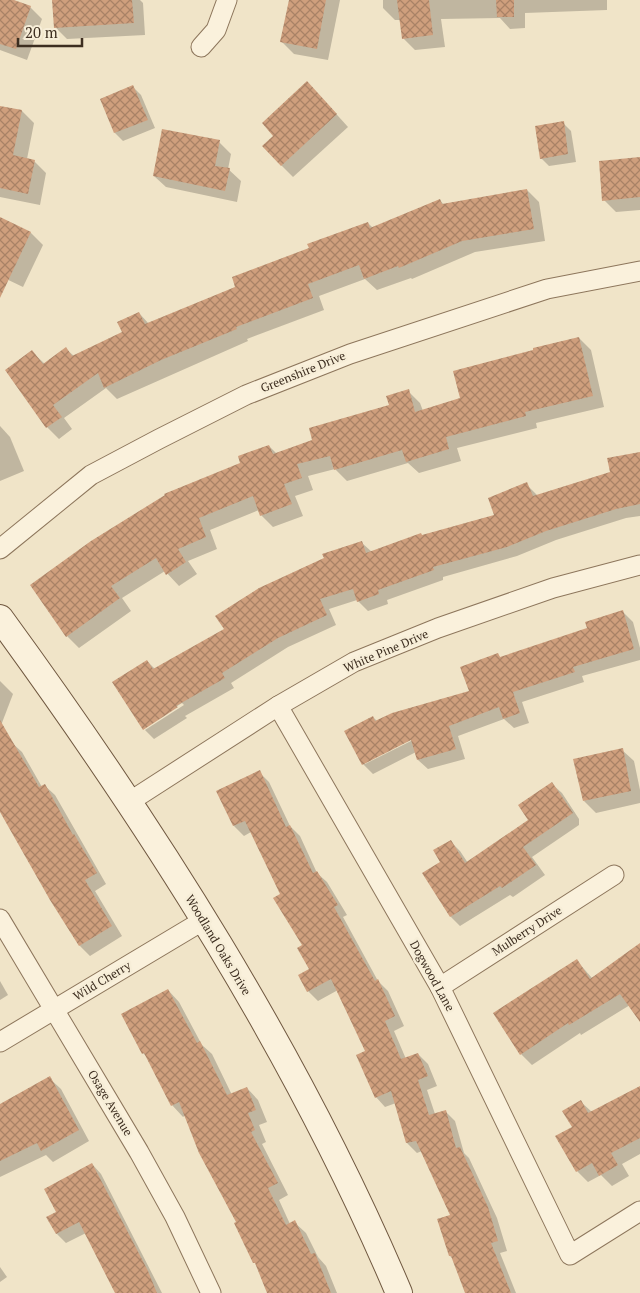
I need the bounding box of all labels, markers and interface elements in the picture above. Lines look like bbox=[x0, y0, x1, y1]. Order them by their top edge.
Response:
scale bar bbox=[18, 15, 81, 47]
text: 20 m bbox=[25, 22, 58, 42]
street label: Greenshire Drive bbox=[258, 348, 347, 395]
street label: White Pine Drive bbox=[341, 626, 430, 675]
street label: Woodland Oaks Drive bbox=[182, 892, 254, 998]
street label: Mulberry Drive bbox=[489, 902, 565, 959]
street label: Dogwood Lane bbox=[407, 938, 458, 1014]
street label: Wild Cherry bbox=[70, 957, 134, 1004]
street label: Osage Avenue bbox=[85, 1067, 136, 1139]

